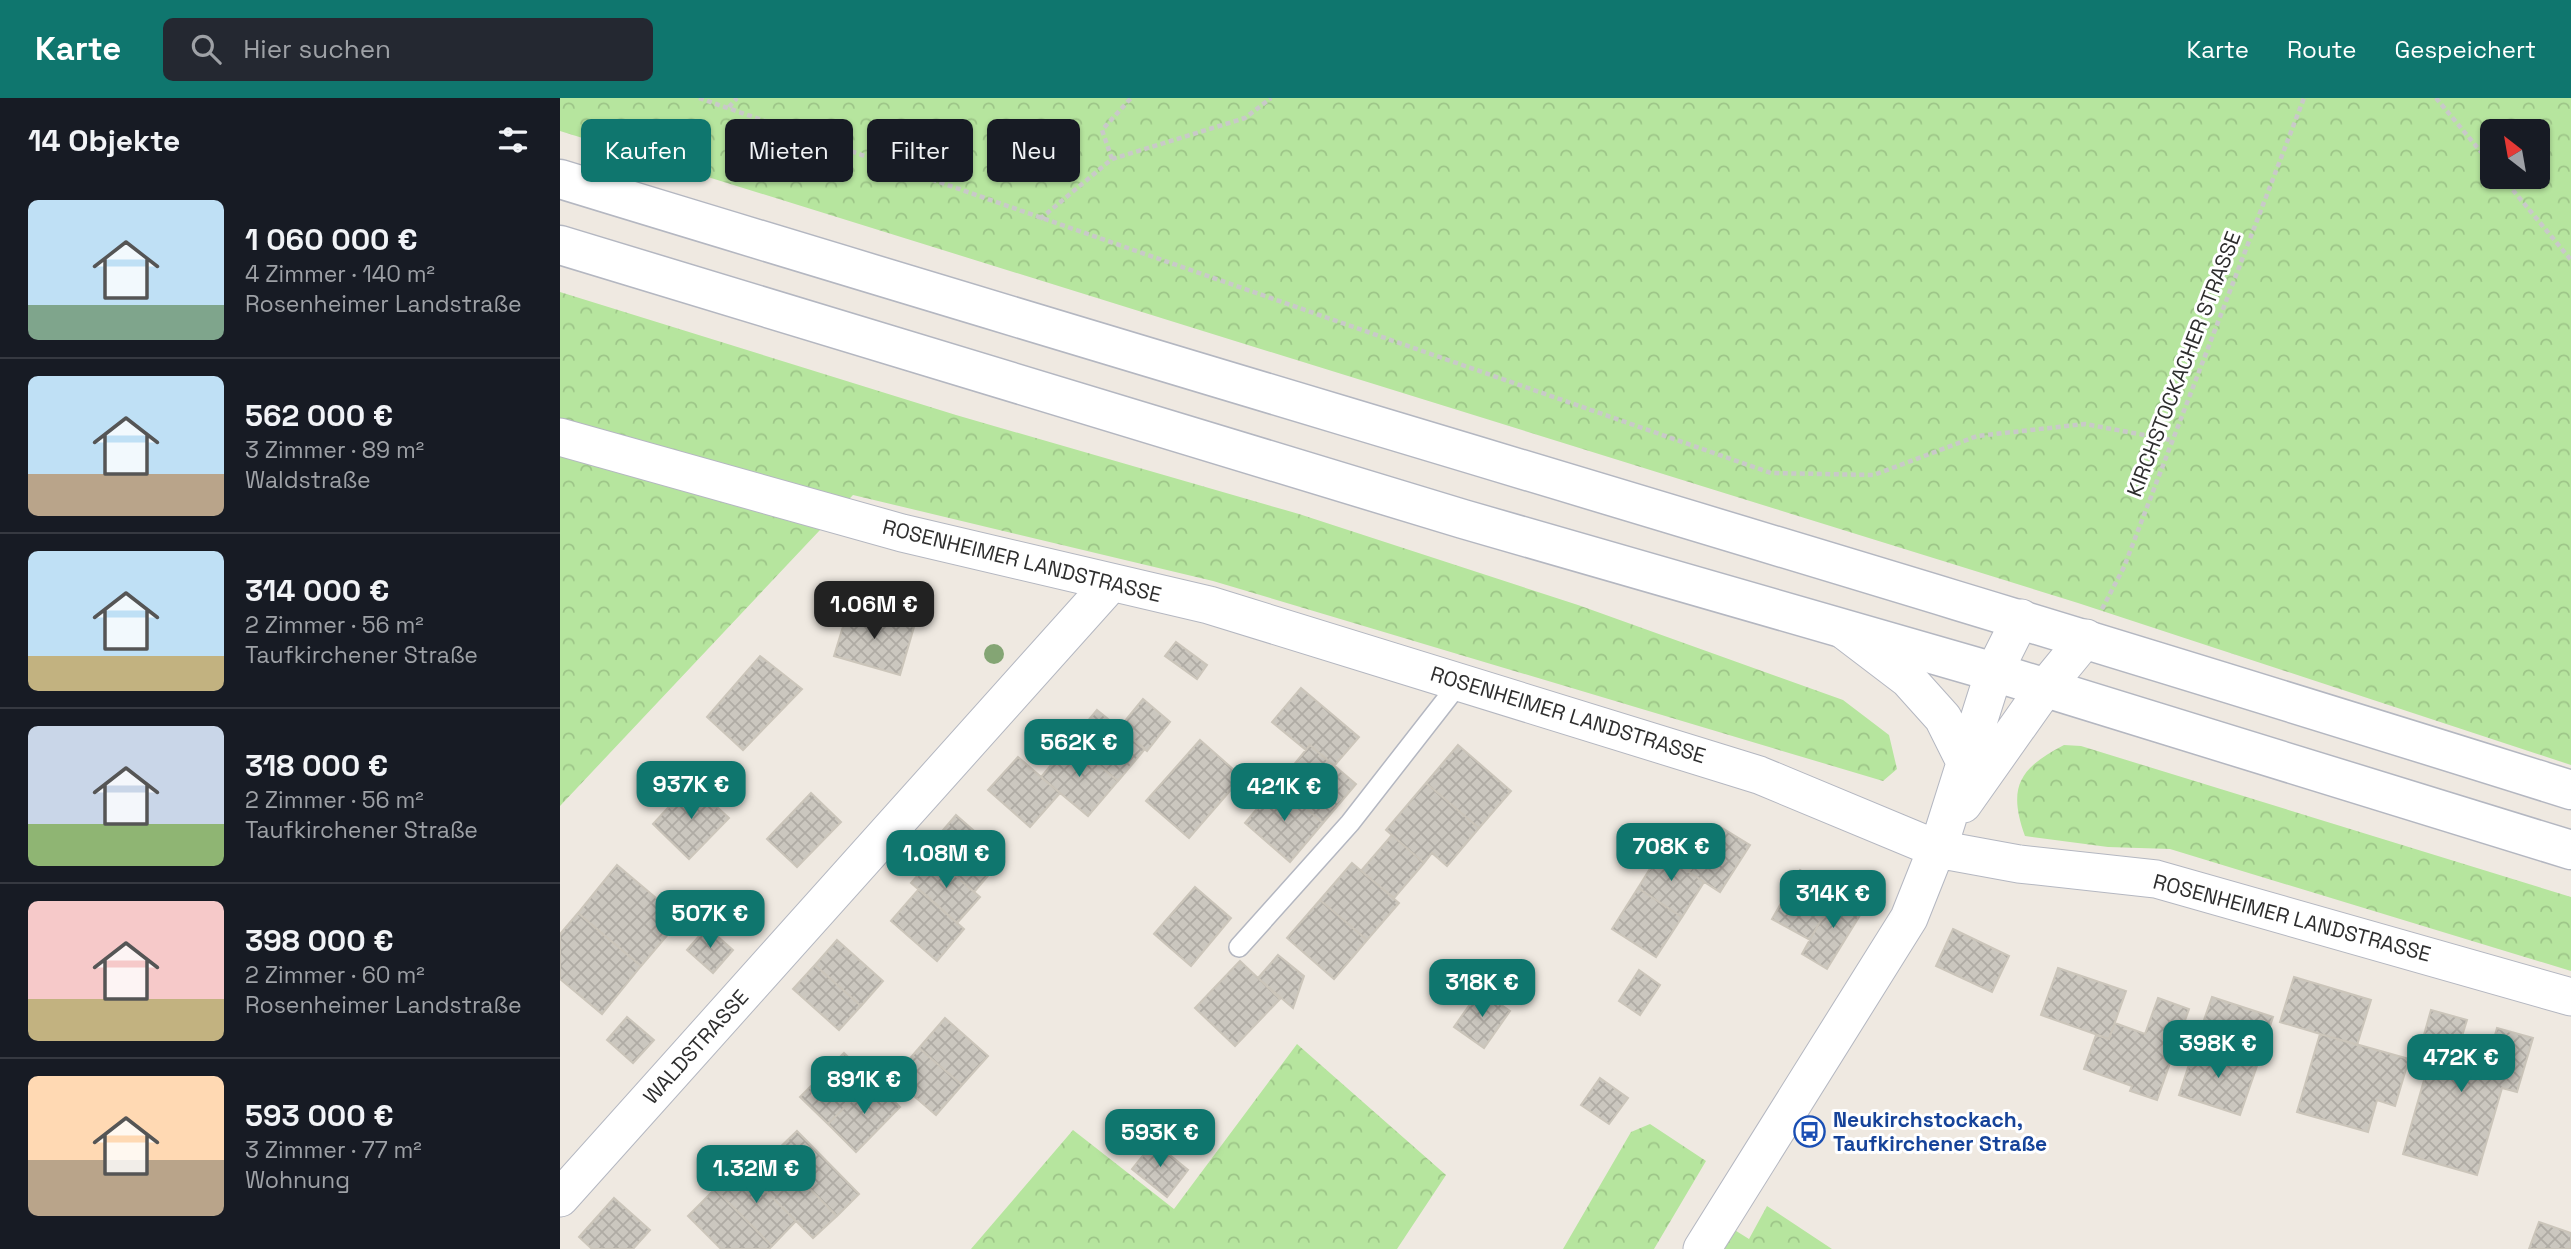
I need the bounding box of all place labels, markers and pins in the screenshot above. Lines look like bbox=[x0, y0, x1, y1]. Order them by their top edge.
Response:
pin: 1.06M € bbox=[809, 582, 939, 641]
pin: 562K € bbox=[1022, 720, 1136, 779]
pin: 937K € bbox=[634, 762, 748, 821]
pin: 421K € bbox=[1227, 764, 1341, 823]
pin: 708K € bbox=[1614, 824, 1728, 883]
pin: 1.08M € bbox=[881, 830, 1011, 890]
pin: 314K € bbox=[1776, 870, 1890, 930]
pin: 507K € bbox=[653, 890, 767, 950]
pin: 318K € bbox=[1425, 960, 1539, 1019]
pin: 398K € bbox=[2161, 1020, 2275, 1080]
pin: 472K € bbox=[2404, 1034, 2518, 1094]
pin: 891K € bbox=[807, 1056, 921, 1116]
place label: Neukirchstockach, Taufkirchener Straße bbox=[1833, 1106, 2047, 1157]
pin: 593K € bbox=[1103, 1110, 1217, 1169]
bus stop icon: Neukirchstockach, Taufkirchener Straße bbox=[1793, 1115, 1827, 1149]
pin: 1.32M € bbox=[691, 1146, 821, 1205]

